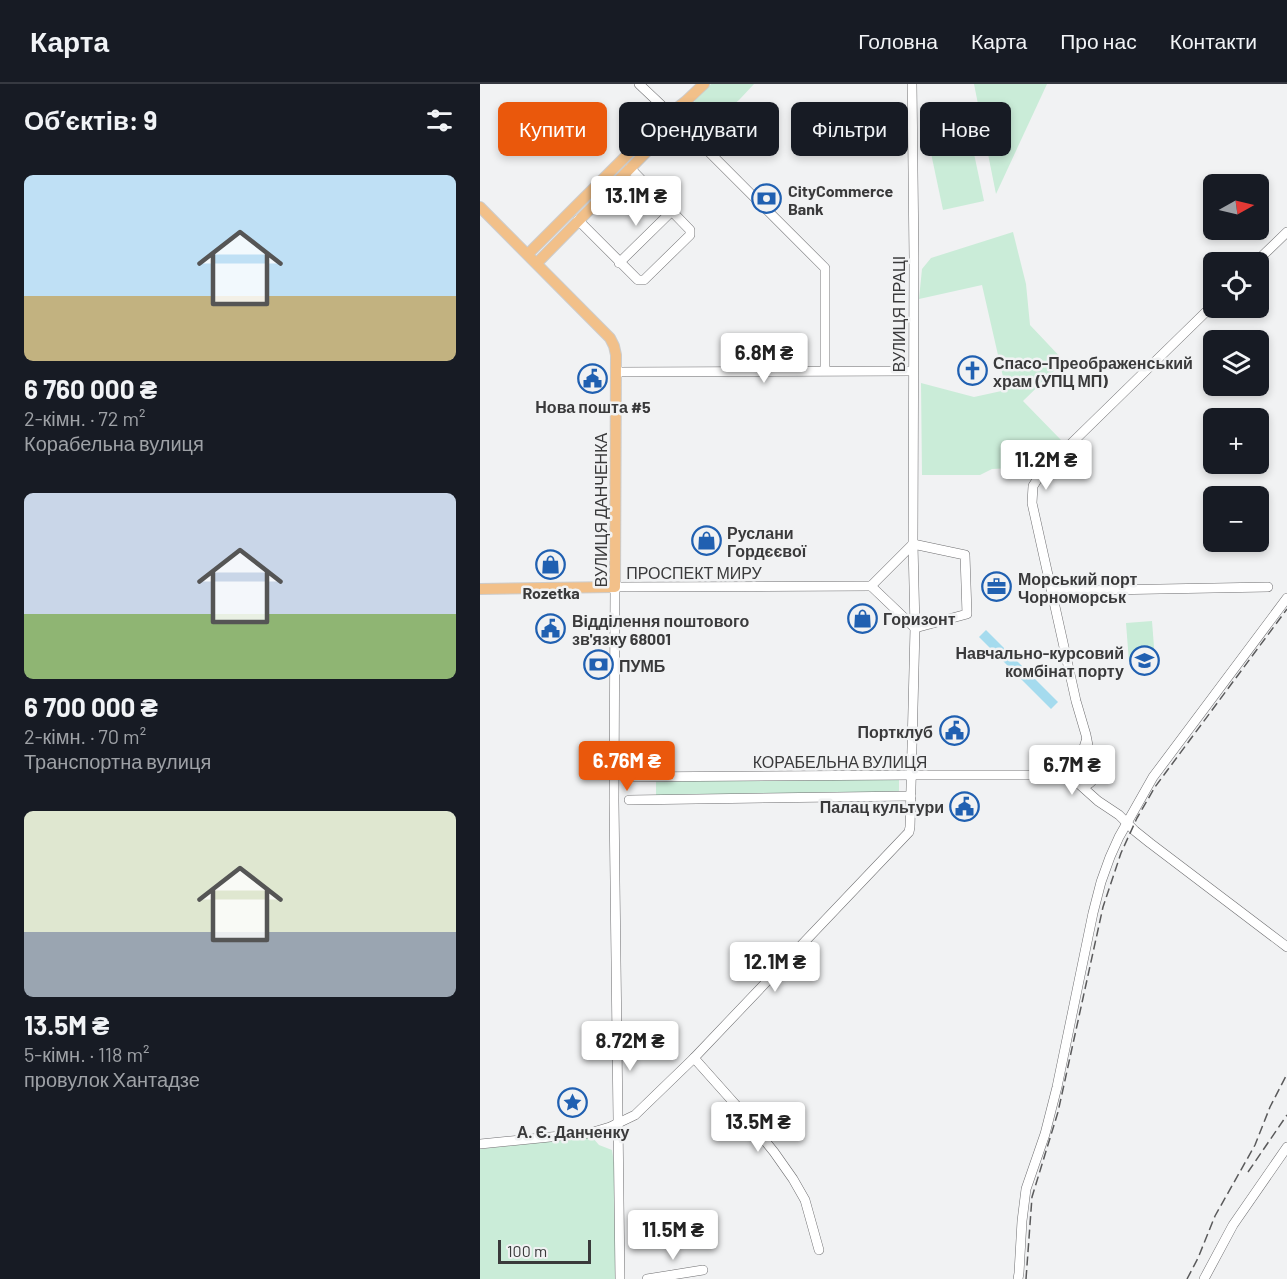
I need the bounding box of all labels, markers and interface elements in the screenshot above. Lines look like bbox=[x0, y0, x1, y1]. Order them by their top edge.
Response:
text: Карта bbox=[30, 24, 109, 58]
text: Головна bbox=[858, 28, 938, 53]
text: Карта bbox=[971, 28, 1027, 53]
text: Про нас bbox=[1060, 28, 1137, 53]
text: Контакти bbox=[1170, 28, 1257, 53]
chip: Купити bbox=[498, 102, 607, 156]
chip: Орендувати bbox=[619, 102, 779, 156]
chip: Фільтри bbox=[791, 102, 908, 156]
chip: Нове bbox=[920, 102, 1011, 156]
text: Об’єктів: 9 bbox=[24, 104, 157, 135]
icon: filters bbox=[423, 104, 456, 137]
north arrow bbox=[1203, 174, 1269, 240]
map controls bbox=[1203, 174, 1269, 552]
pin: 13.1M ₴ bbox=[581, 176, 691, 227]
place label: CityCommerce Bank bbox=[788, 181, 893, 218]
text: 13.1M ₴ bbox=[605, 183, 667, 207]
bank icon: CityCommerce Bank bbox=[751, 183, 783, 215]
icon: home bbox=[186, 214, 294, 322]
button: locate bbox=[1203, 252, 1269, 318]
street label: ВУЛИЦЯ ПРАЦІ bbox=[889, 256, 908, 372]
button: layers bbox=[1203, 330, 1269, 396]
pin: 6.8M ₴ bbox=[715, 333, 813, 384]
text: 6.8M ₴ bbox=[735, 340, 793, 364]
place label: Спасо-Преображенський храм (УПЦ МП) bbox=[993, 353, 1193, 390]
church icon: Спасо-Преображенський храм (УПЦ МП) bbox=[956, 355, 988, 387]
public building icon: Нова пошта #5 bbox=[577, 362, 609, 394]
text: 6 760 000 ₴ bbox=[24, 373, 157, 404]
place label: Нова пошта #5 bbox=[535, 397, 651, 416]
text: 2-кімн. · 72 m² bbox=[24, 406, 146, 430]
button: + bbox=[1203, 408, 1269, 474]
text: Корабельна вулиця bbox=[24, 431, 204, 455]
street label: ВУЛИЦЯ ДАНЧЕНКА bbox=[591, 433, 610, 587]
pin: 11.2M ₴ bbox=[991, 440, 1101, 491]
text: 11.2M ₴ bbox=[1015, 447, 1077, 471]
button: − bbox=[1203, 486, 1269, 552]
place label: Руслани Гордєєвої bbox=[727, 523, 807, 560]
shop icon: Руслани Гордєєвої bbox=[690, 525, 722, 557]
icon: home bbox=[186, 532, 294, 640]
shop icon: Rozetka bbox=[535, 548, 567, 580]
street label: ПРОСПЕКТ МИРУ bbox=[626, 563, 763, 582]
place label: Морський порт Чорноморськ bbox=[1018, 569, 1137, 606]
office icon: Морський порт Чорноморськ bbox=[981, 571, 1013, 603]
place label: Rozetka bbox=[522, 583, 580, 602]
shop icon: Горизонт bbox=[846, 602, 878, 634]
place label: Горизонт bbox=[883, 609, 956, 628]
place label: Відділення поштового зв'язку 68001 bbox=[572, 611, 749, 648]
public building icon: Відділення поштового зв'язку 68001 bbox=[535, 613, 567, 645]
place label: Навчально-курсовий комбінат порту bbox=[956, 643, 1124, 680]
school or university icon: Навчально-курсовий комбінат порту bbox=[1129, 645, 1161, 677]
bank icon: ПУМБ bbox=[582, 649, 614, 681]
place label: ПУМБ bbox=[619, 656, 665, 675]
text: 6 700 000 ₴ bbox=[24, 691, 158, 722]
public building icon: Портклуб bbox=[938, 715, 970, 747]
place label: Портклуб bbox=[857, 722, 933, 741]
text: 2-кімн. · 70 m² bbox=[24, 724, 146, 748]
pin: 6.76M ₴ bbox=[572, 741, 682, 792]
pin: 6.7M ₴ bbox=[1023, 745, 1121, 796]
text: 6.76M ₴ bbox=[593, 748, 661, 772]
text: Транспортна вулиця bbox=[24, 749, 211, 773]
street label: КОРАБЕЛЬНА ВУЛИЦЯ bbox=[753, 752, 927, 771]
text: 6.7M ₴ bbox=[1043, 752, 1101, 776]
public building icon: Палац культури bbox=[949, 790, 981, 822]
place label: Палац культури bbox=[820, 797, 944, 816]
icon: home bbox=[186, 850, 294, 958]
pin: 12.1M ₴ bbox=[720, 942, 830, 993]
text: 12.1M ₴ bbox=[744, 949, 806, 973]
text: 13.5M ₴ bbox=[24, 1009, 109, 1040]
pin: 8.72M ₴ bbox=[575, 1021, 685, 1072]
text: 8.72M ₴ bbox=[596, 1028, 664, 1052]
text: 5-кімн. · 118 m² bbox=[24, 1042, 149, 1066]
text: провулок Хантадзе bbox=[24, 1067, 200, 1091]
place icon: А. Є. Данченку bbox=[557, 1087, 589, 1119]
pin: 13.5M ₴ bbox=[703, 1102, 813, 1153]
text: 13.5M ₴ bbox=[725, 1109, 791, 1133]
place label: А. Є. Данченку bbox=[517, 1122, 629, 1141]
pin: 11.5M ₴ bbox=[618, 1210, 728, 1261]
text: 11.5M ₴ bbox=[642, 1217, 704, 1241]
scale bar bbox=[498, 1237, 591, 1264]
text: 100 m bbox=[507, 1241, 547, 1260]

